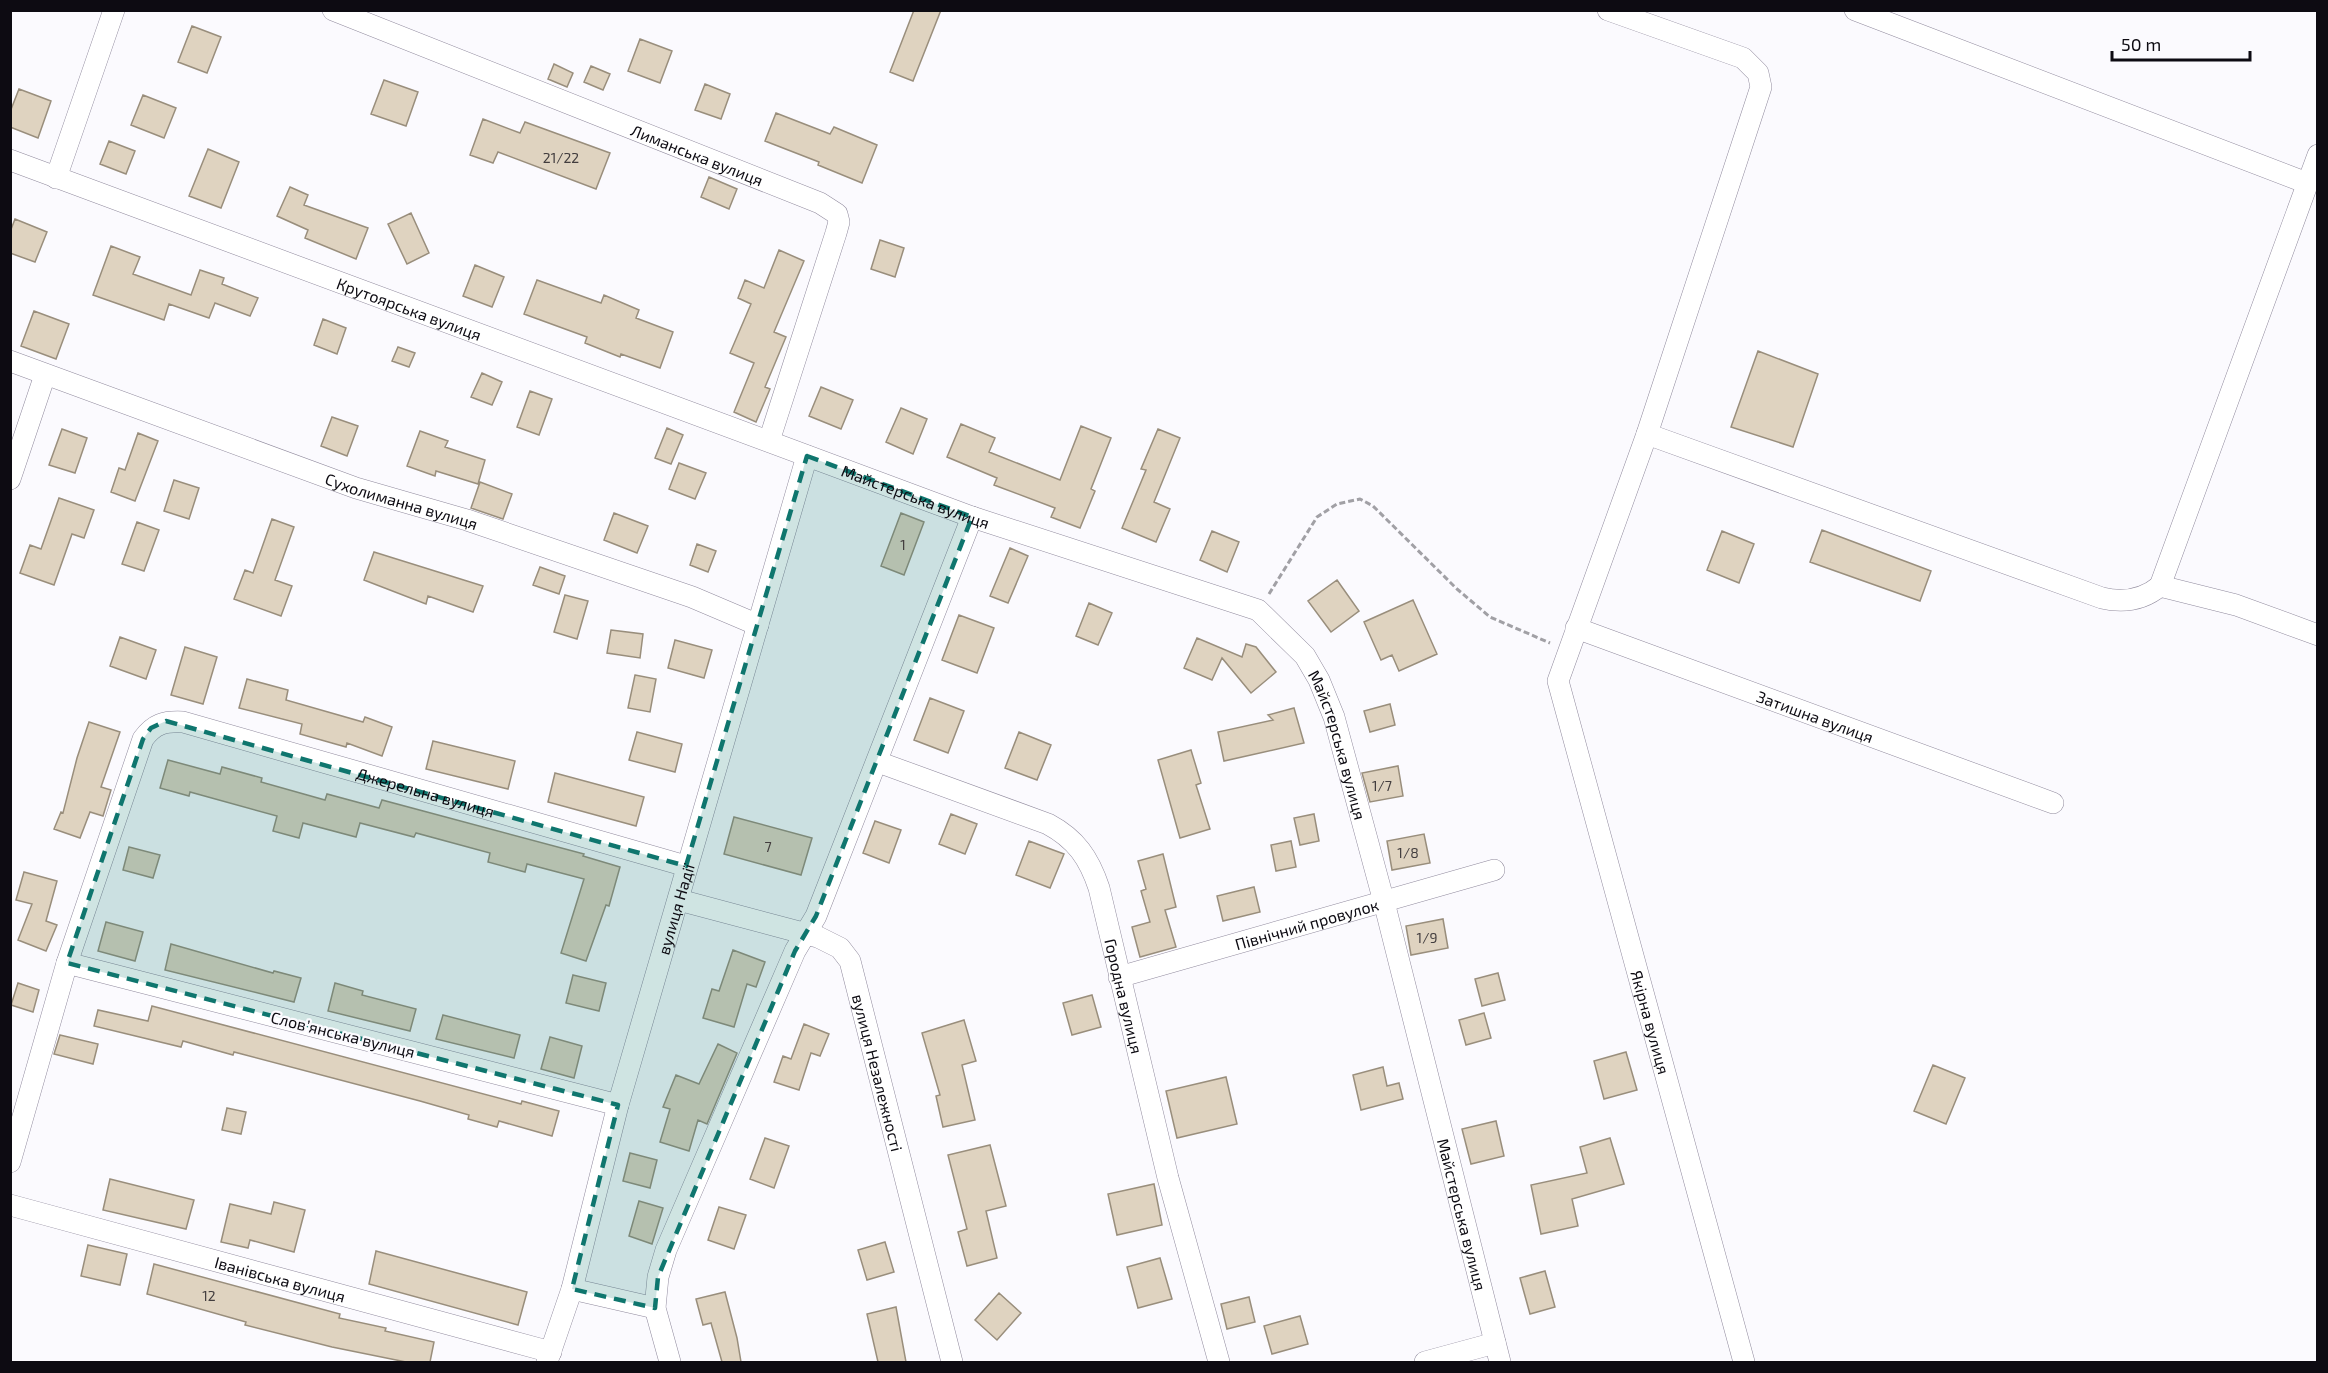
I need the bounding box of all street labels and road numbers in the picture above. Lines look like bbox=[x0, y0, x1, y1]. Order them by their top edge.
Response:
street label: Лиманська вулиця bbox=[629, 120, 766, 189]
street label: Крутоярська вулиця bbox=[334, 273, 484, 344]
street label: Майстерська вулиця bbox=[839, 460, 992, 532]
street label: Сухолиманна вулиця bbox=[323, 468, 481, 533]
street label: Майстерська вулиця bbox=[1305, 666, 1371, 822]
street label: Затишна вулиця bbox=[1754, 686, 1876, 746]
street label: Джерельна вулиця bbox=[355, 763, 497, 820]
street label: вулиця Надії bbox=[653, 860, 698, 957]
street label: Північний провулок bbox=[1233, 894, 1381, 953]
street label: Городна вулиця bbox=[1102, 936, 1148, 1055]
street label: Якірна вулиця bbox=[1628, 968, 1674, 1076]
street label: вулиця Незалежності bbox=[849, 992, 907, 1153]
street label: Словʼянська вулиця bbox=[269, 1007, 417, 1062]
street label: Майстерська вулиця bbox=[1434, 1136, 1491, 1292]
street label: Іванівська вулиця bbox=[213, 1252, 348, 1305]

